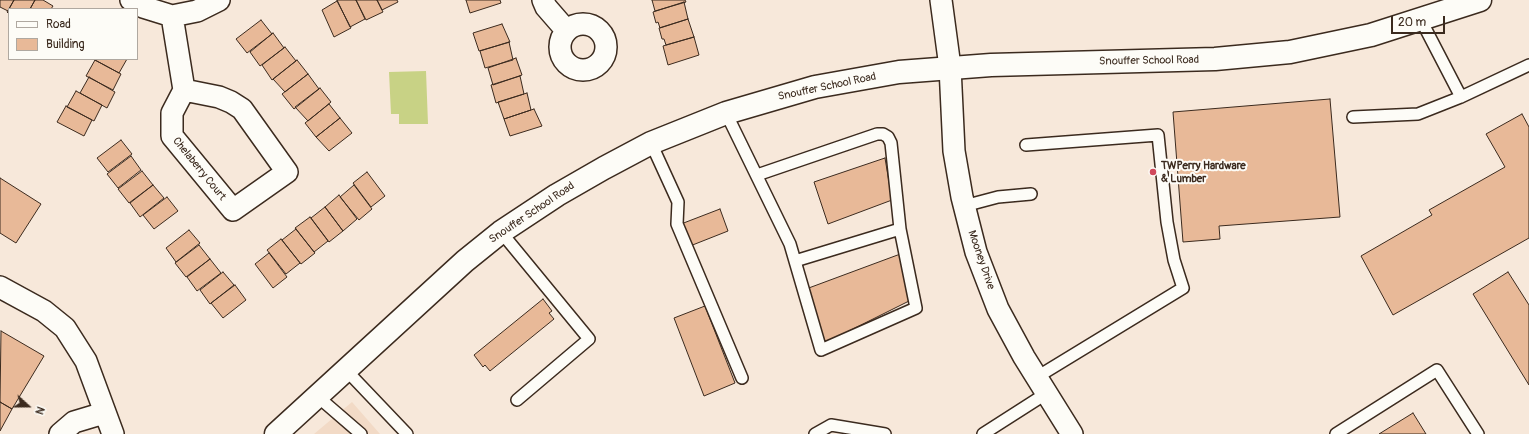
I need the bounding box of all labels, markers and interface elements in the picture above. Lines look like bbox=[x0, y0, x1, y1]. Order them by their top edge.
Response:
legend bbox=[8, 8, 138, 60]
scale bar bbox=[1393, 8, 1447, 34]
text: 20 m bbox=[1398, 15, 1426, 30]
text: Road bbox=[46, 17, 71, 32]
text: Building bbox=[46, 37, 85, 52]
street label: Snouffer School Road bbox=[1099, 54, 1199, 68]
street label: Snouffer School Road bbox=[777, 70, 877, 104]
street label: Chelaberry Court bbox=[170, 135, 228, 203]
place label: TWPerry Hardware & Lumber bbox=[1161, 159, 1246, 185]
marker: TWPerry Hardware & Lumber bbox=[1148, 167, 1158, 177]
street label: Snouffer School Road bbox=[487, 180, 577, 246]
street label: Mooney Drive bbox=[965, 229, 997, 291]
north arrow bbox=[8, 386, 48, 426]
text: N bbox=[32, 405, 47, 416]

